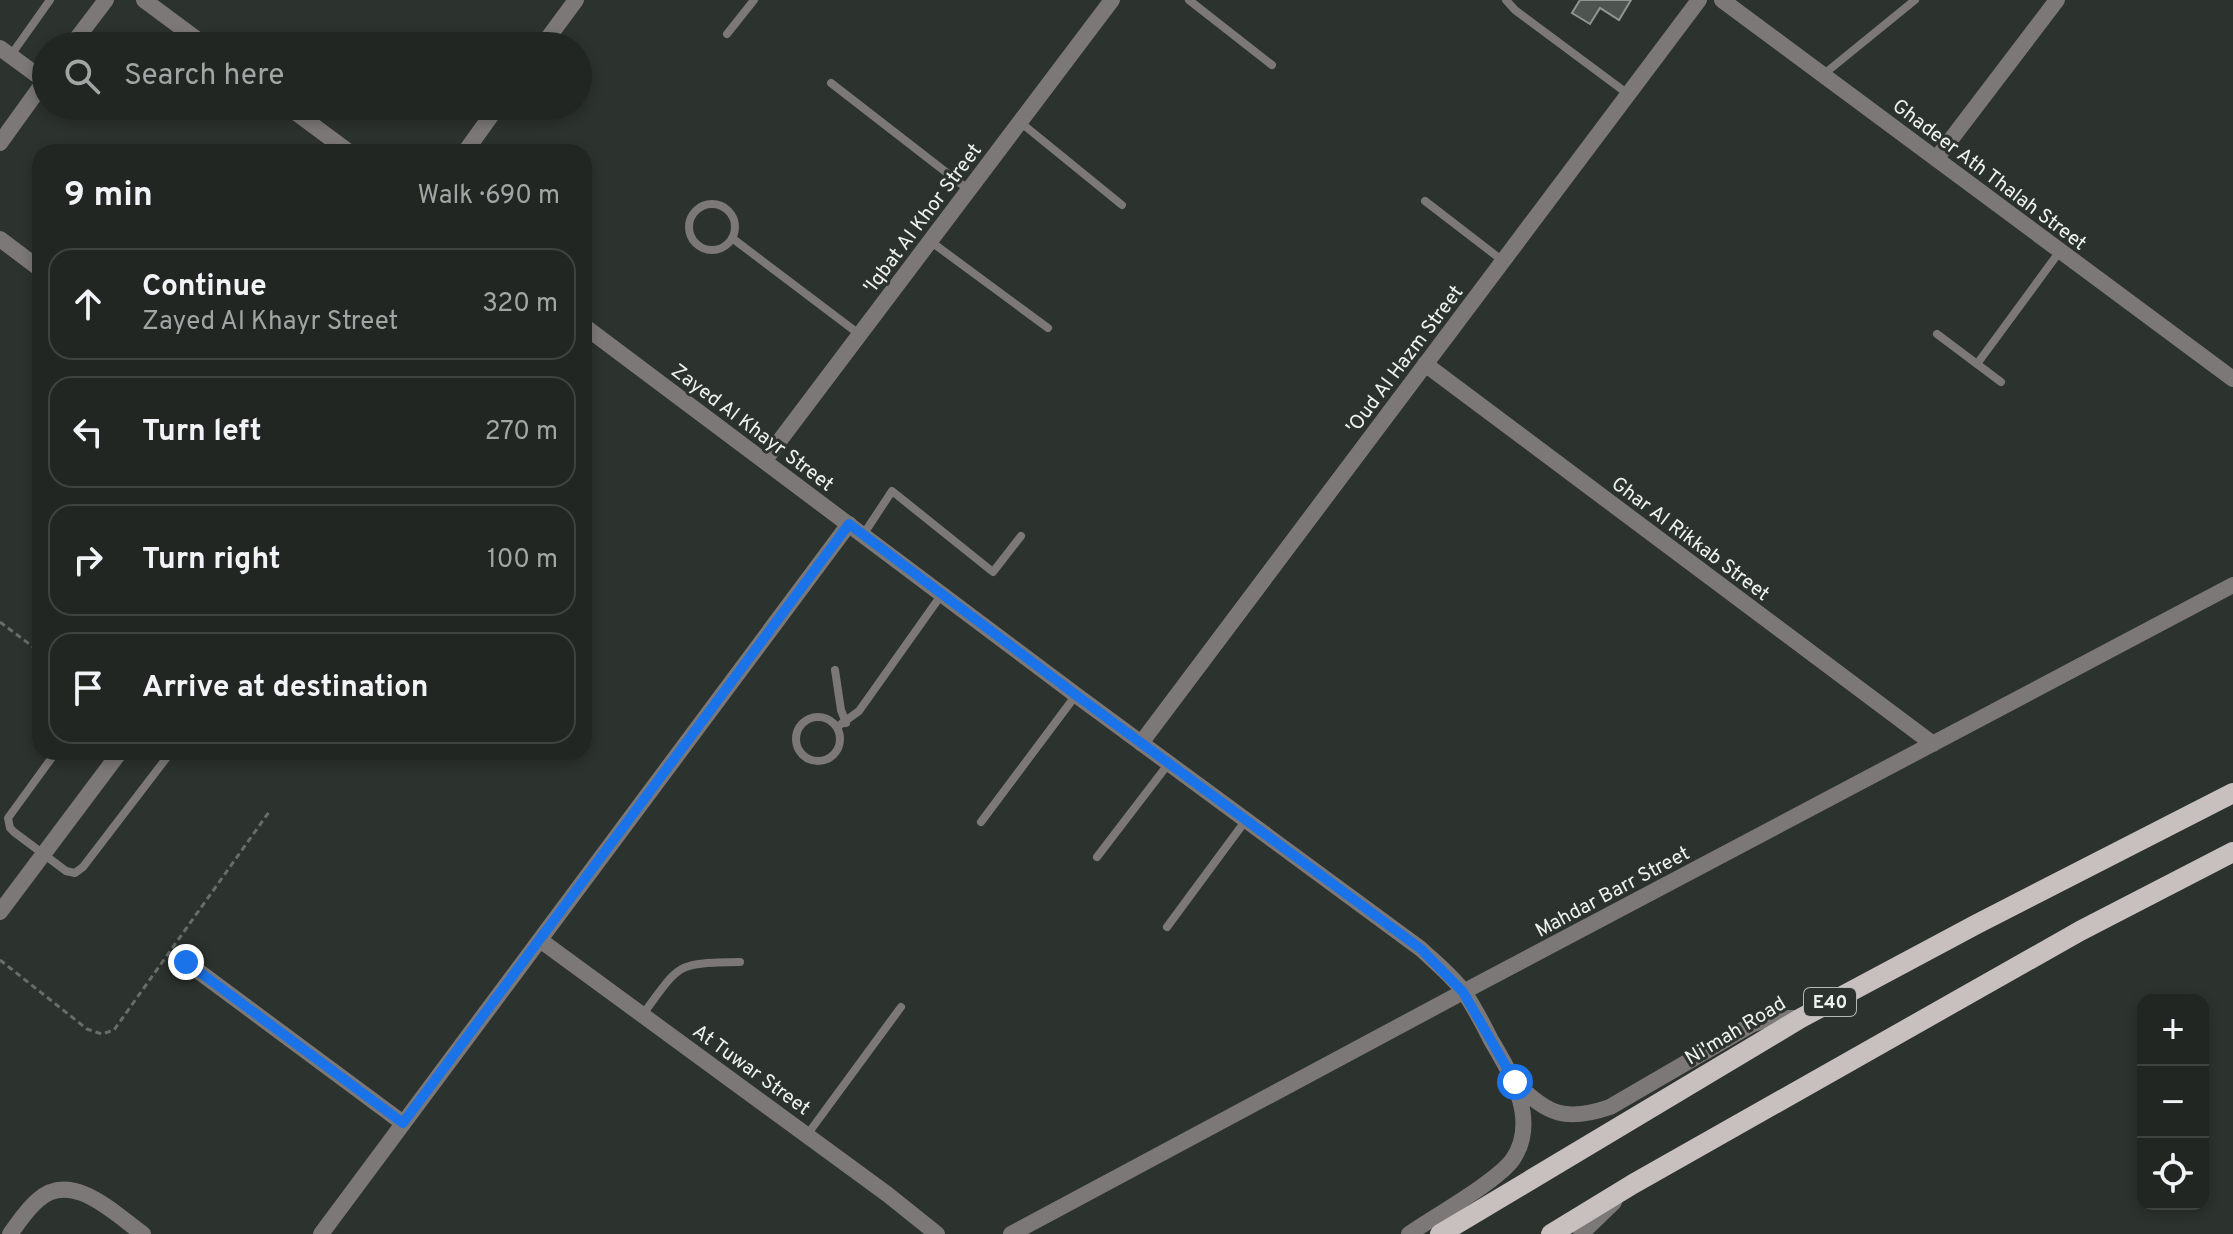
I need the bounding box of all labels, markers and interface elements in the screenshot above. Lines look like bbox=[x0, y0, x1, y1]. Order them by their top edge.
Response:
search box bbox=[32, 32, 592, 120]
icon: search bbox=[60, 54, 104, 98]
text: Search here bbox=[124, 58, 284, 95]
street label: Ghadeer Ath Thalah Street bbox=[1886, 94, 2091, 257]
street label: 'Iqbat Al Khor Street bbox=[859, 139, 989, 299]
text: 9 min bbox=[64, 175, 153, 218]
text: Walk · 690 m bbox=[418, 180, 560, 213]
text: Continue bbox=[142, 269, 267, 306]
street label: 'Oud Al Hazm Street bbox=[1341, 281, 1470, 440]
icon: ahead bbox=[66, 282, 110, 326]
text: 320 m bbox=[482, 288, 558, 321]
text: Zayed Al Khayr Street bbox=[142, 306, 398, 339]
street label: Zayed Al Khayr Street bbox=[665, 359, 838, 498]
icon: left bbox=[66, 410, 110, 454]
text: Turn left bbox=[142, 414, 262, 451]
text: 270 m bbox=[485, 416, 558, 449]
street label: Ghar Al Rikkab Street bbox=[1605, 472, 1774, 608]
icon: right bbox=[66, 538, 110, 582]
text: Turn right bbox=[142, 542, 280, 579]
text: 100 m bbox=[487, 544, 558, 577]
icon: arrive bbox=[66, 666, 110, 710]
text: Arrive at destination bbox=[142, 670, 428, 707]
street label: Mahdar Barr Street bbox=[1531, 841, 1695, 944]
route end bbox=[168, 944, 204, 980]
road number: E40 bbox=[1804, 988, 1856, 1016]
street label: Ni'mah Road bbox=[1681, 991, 1791, 1072]
map controls bbox=[2137, 994, 2209, 1210]
button: + bbox=[2137, 994, 2209, 1066]
street label: At Tuwar Street bbox=[687, 1019, 815, 1122]
route start bbox=[1497, 1064, 1533, 1100]
button: − bbox=[2137, 1066, 2209, 1138]
button: locate bbox=[2137, 1138, 2209, 1210]

